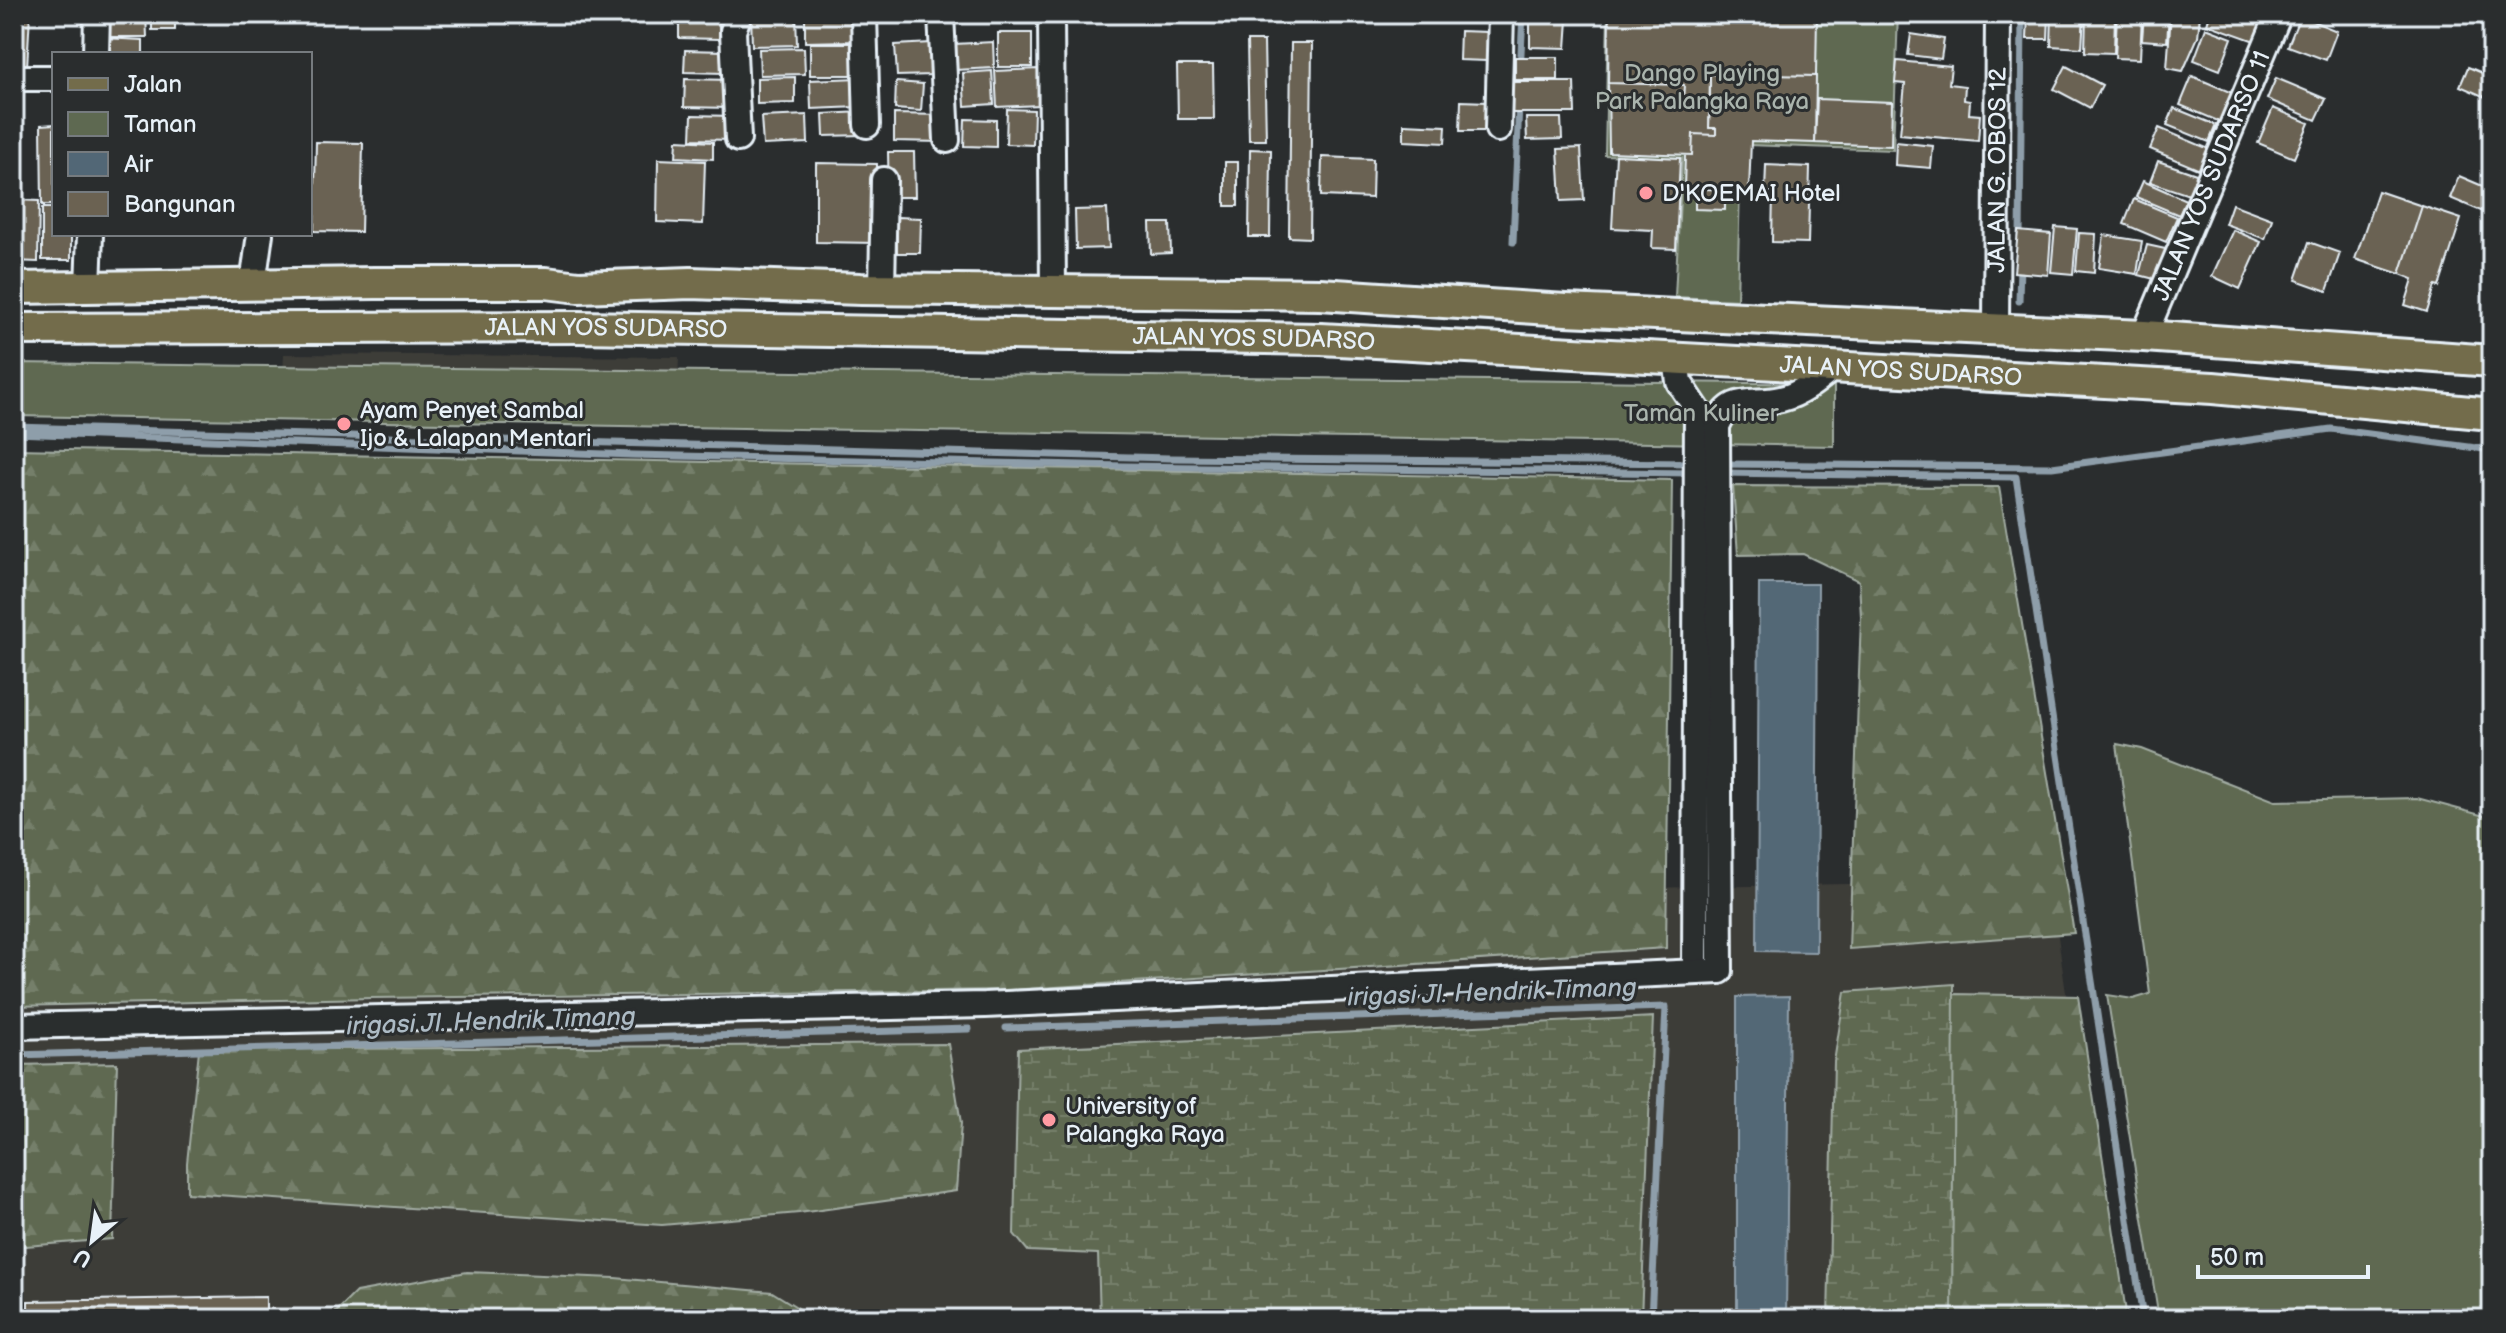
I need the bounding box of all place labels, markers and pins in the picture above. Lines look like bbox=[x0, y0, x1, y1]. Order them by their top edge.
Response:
place label: D'KOEMAI Hotel bbox=[1662, 179, 1841, 208]
marker: D'KOEMAI Hotel bbox=[1637, 184, 1655, 202]
place label: Ayam Penyet Sambal Ijo & Lalapan Mentari bbox=[360, 396, 592, 453]
marker: Ayam Penyet Sambal Ijo & Lalapan Mentari bbox=[335, 415, 353, 433]
place label: University of Palangka Raya bbox=[1065, 1092, 1225, 1149]
marker: University of Palangka Raya bbox=[1040, 1111, 1058, 1129]

